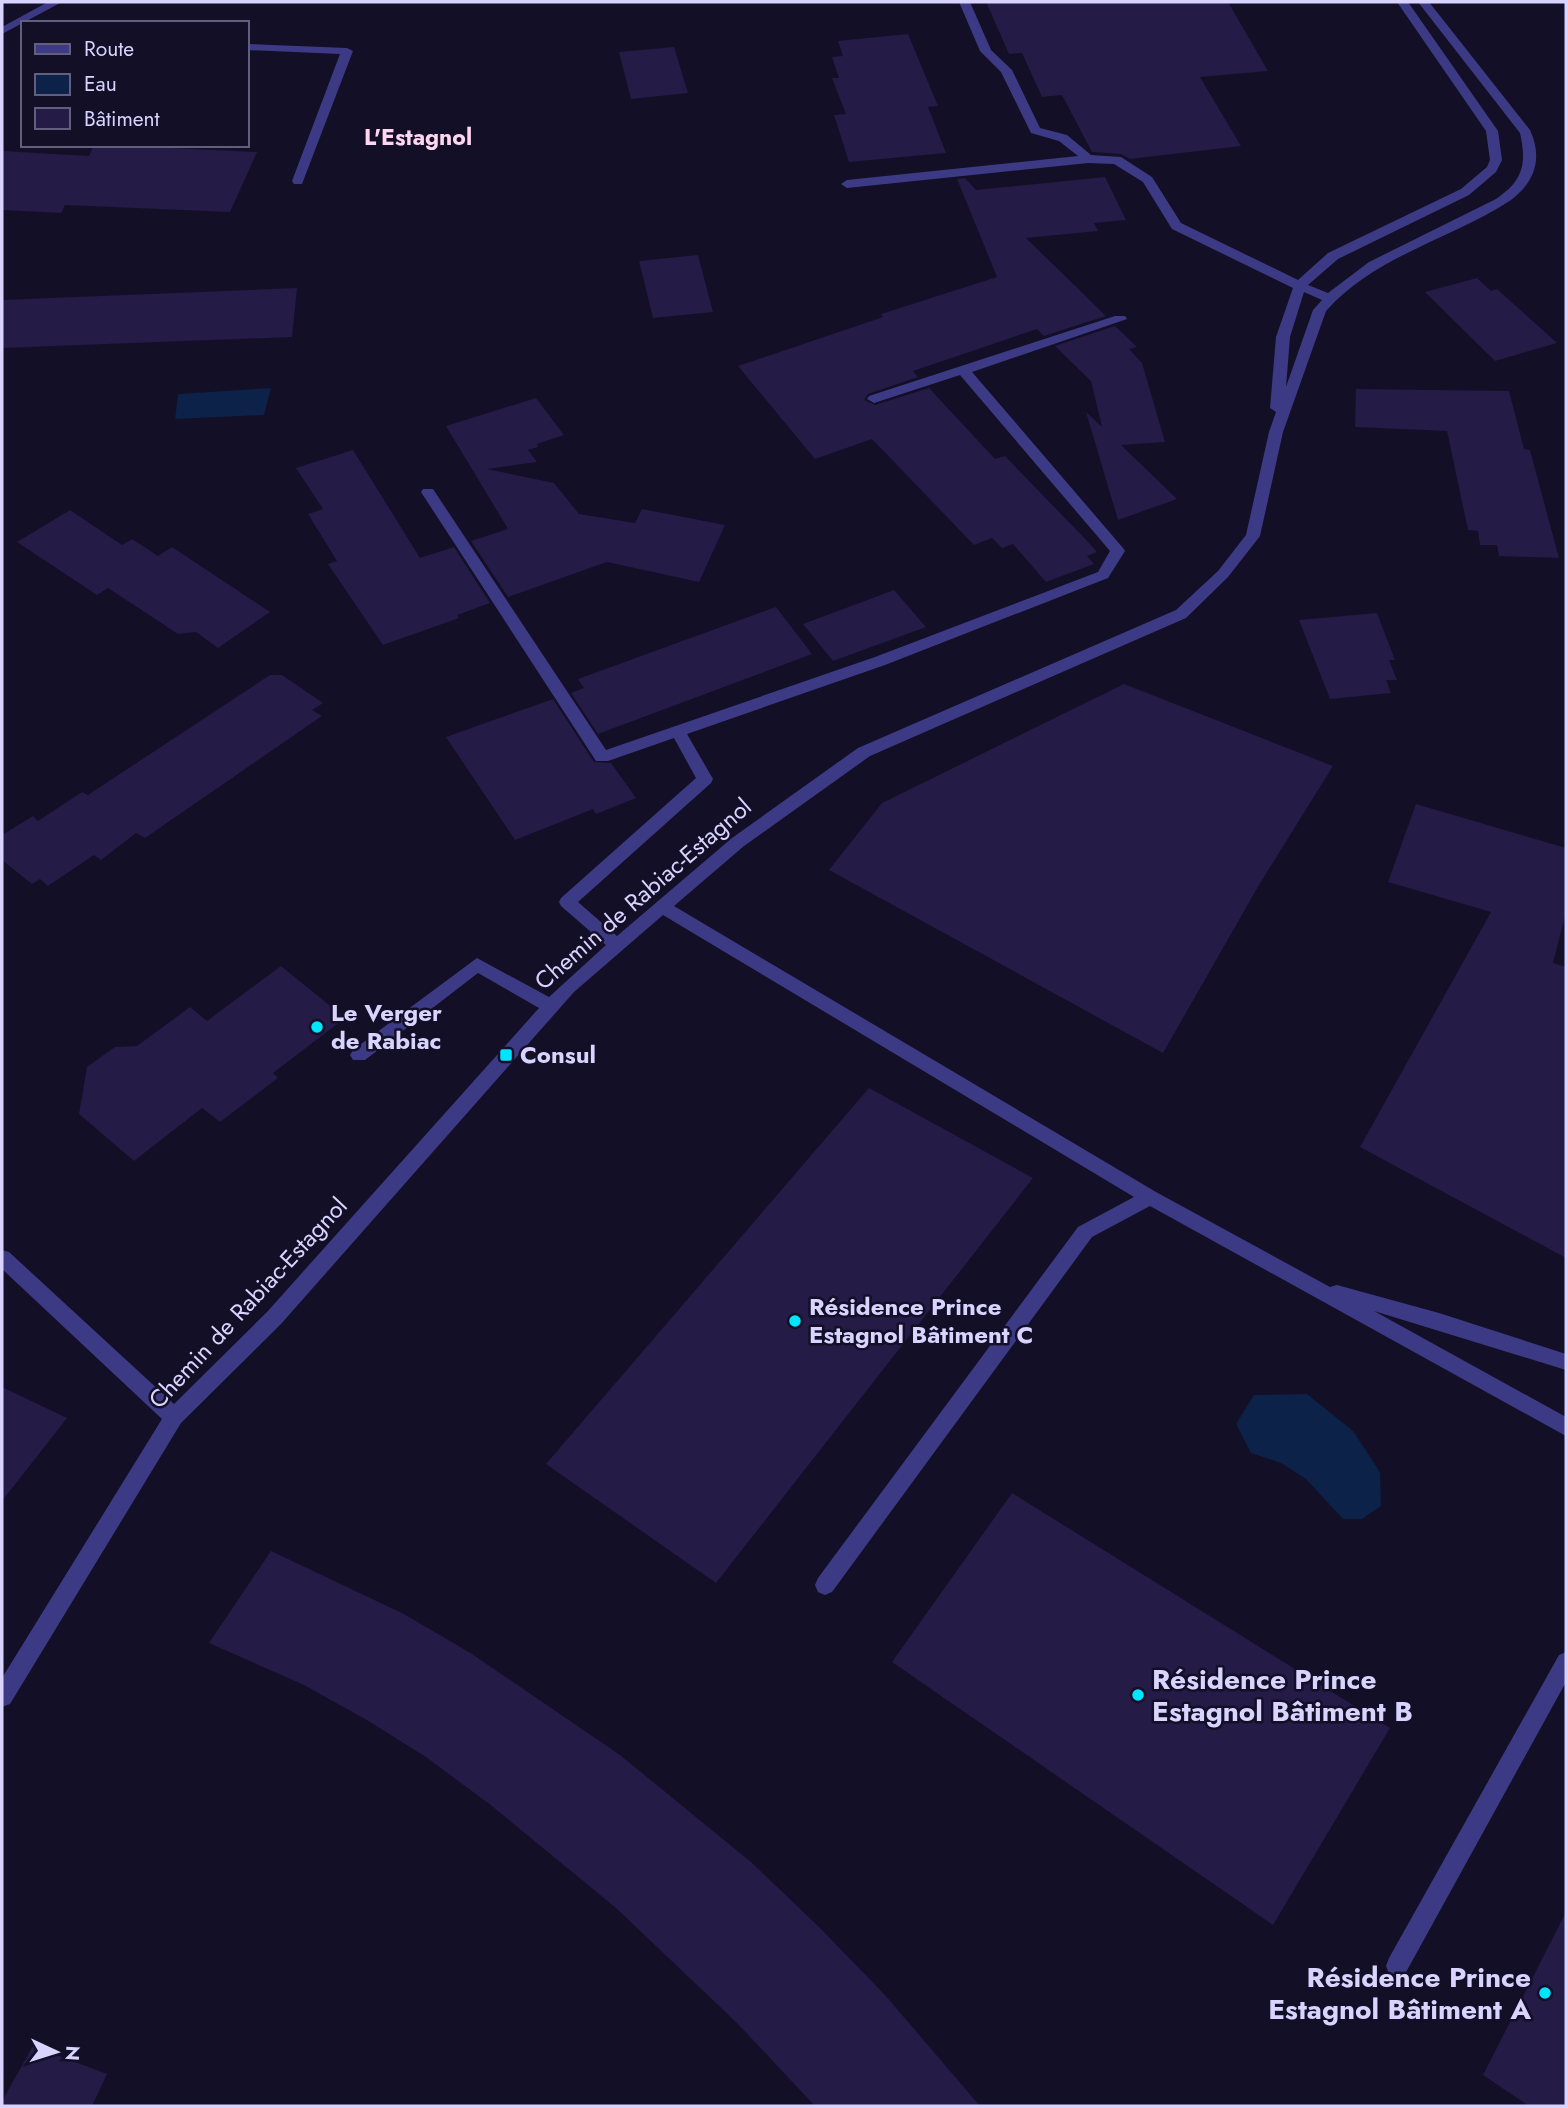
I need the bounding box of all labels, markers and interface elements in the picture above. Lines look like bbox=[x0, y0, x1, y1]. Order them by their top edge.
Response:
legend bbox=[21, 21, 248, 147]
text: Route bbox=[84, 34, 134, 64]
text: Eau bbox=[84, 69, 117, 99]
text: Bâtiment bbox=[84, 104, 160, 134]
district label: L'Estagnol bbox=[364, 120, 472, 154]
street label: Chemin de Rabiac-Estagnol bbox=[526, 789, 759, 998]
place label: Le Verger de Rabiac bbox=[331, 995, 442, 1058]
marker: Le Verger de Rabiac bbox=[309, 1019, 325, 1035]
place label: Consul bbox=[520, 1037, 596, 1072]
marker: Consul bbox=[498, 1047, 514, 1063]
street label: Chemin de Rabiac-Estagnol bbox=[140, 1189, 355, 1416]
place label: Résidence Prince Estagnol Bâtiment C bbox=[809, 1289, 1033, 1352]
marker: Résidence Prince Estagnol Bâtiment C bbox=[787, 1313, 803, 1329]
place label: Résidence Prince Estagnol Bâtiment B bbox=[1152, 1659, 1413, 1732]
marker: Résidence Prince Estagnol Bâtiment B bbox=[1130, 1687, 1146, 1703]
place label: Résidence Prince Estagnol Bâtiment A bbox=[1268, 1957, 1531, 2030]
marker: Résidence Prince Estagnol Bâtiment A bbox=[1537, 1985, 1553, 2001]
north arrow bbox=[21, 2017, 91, 2087]
text: N bbox=[58, 2045, 86, 2062]

